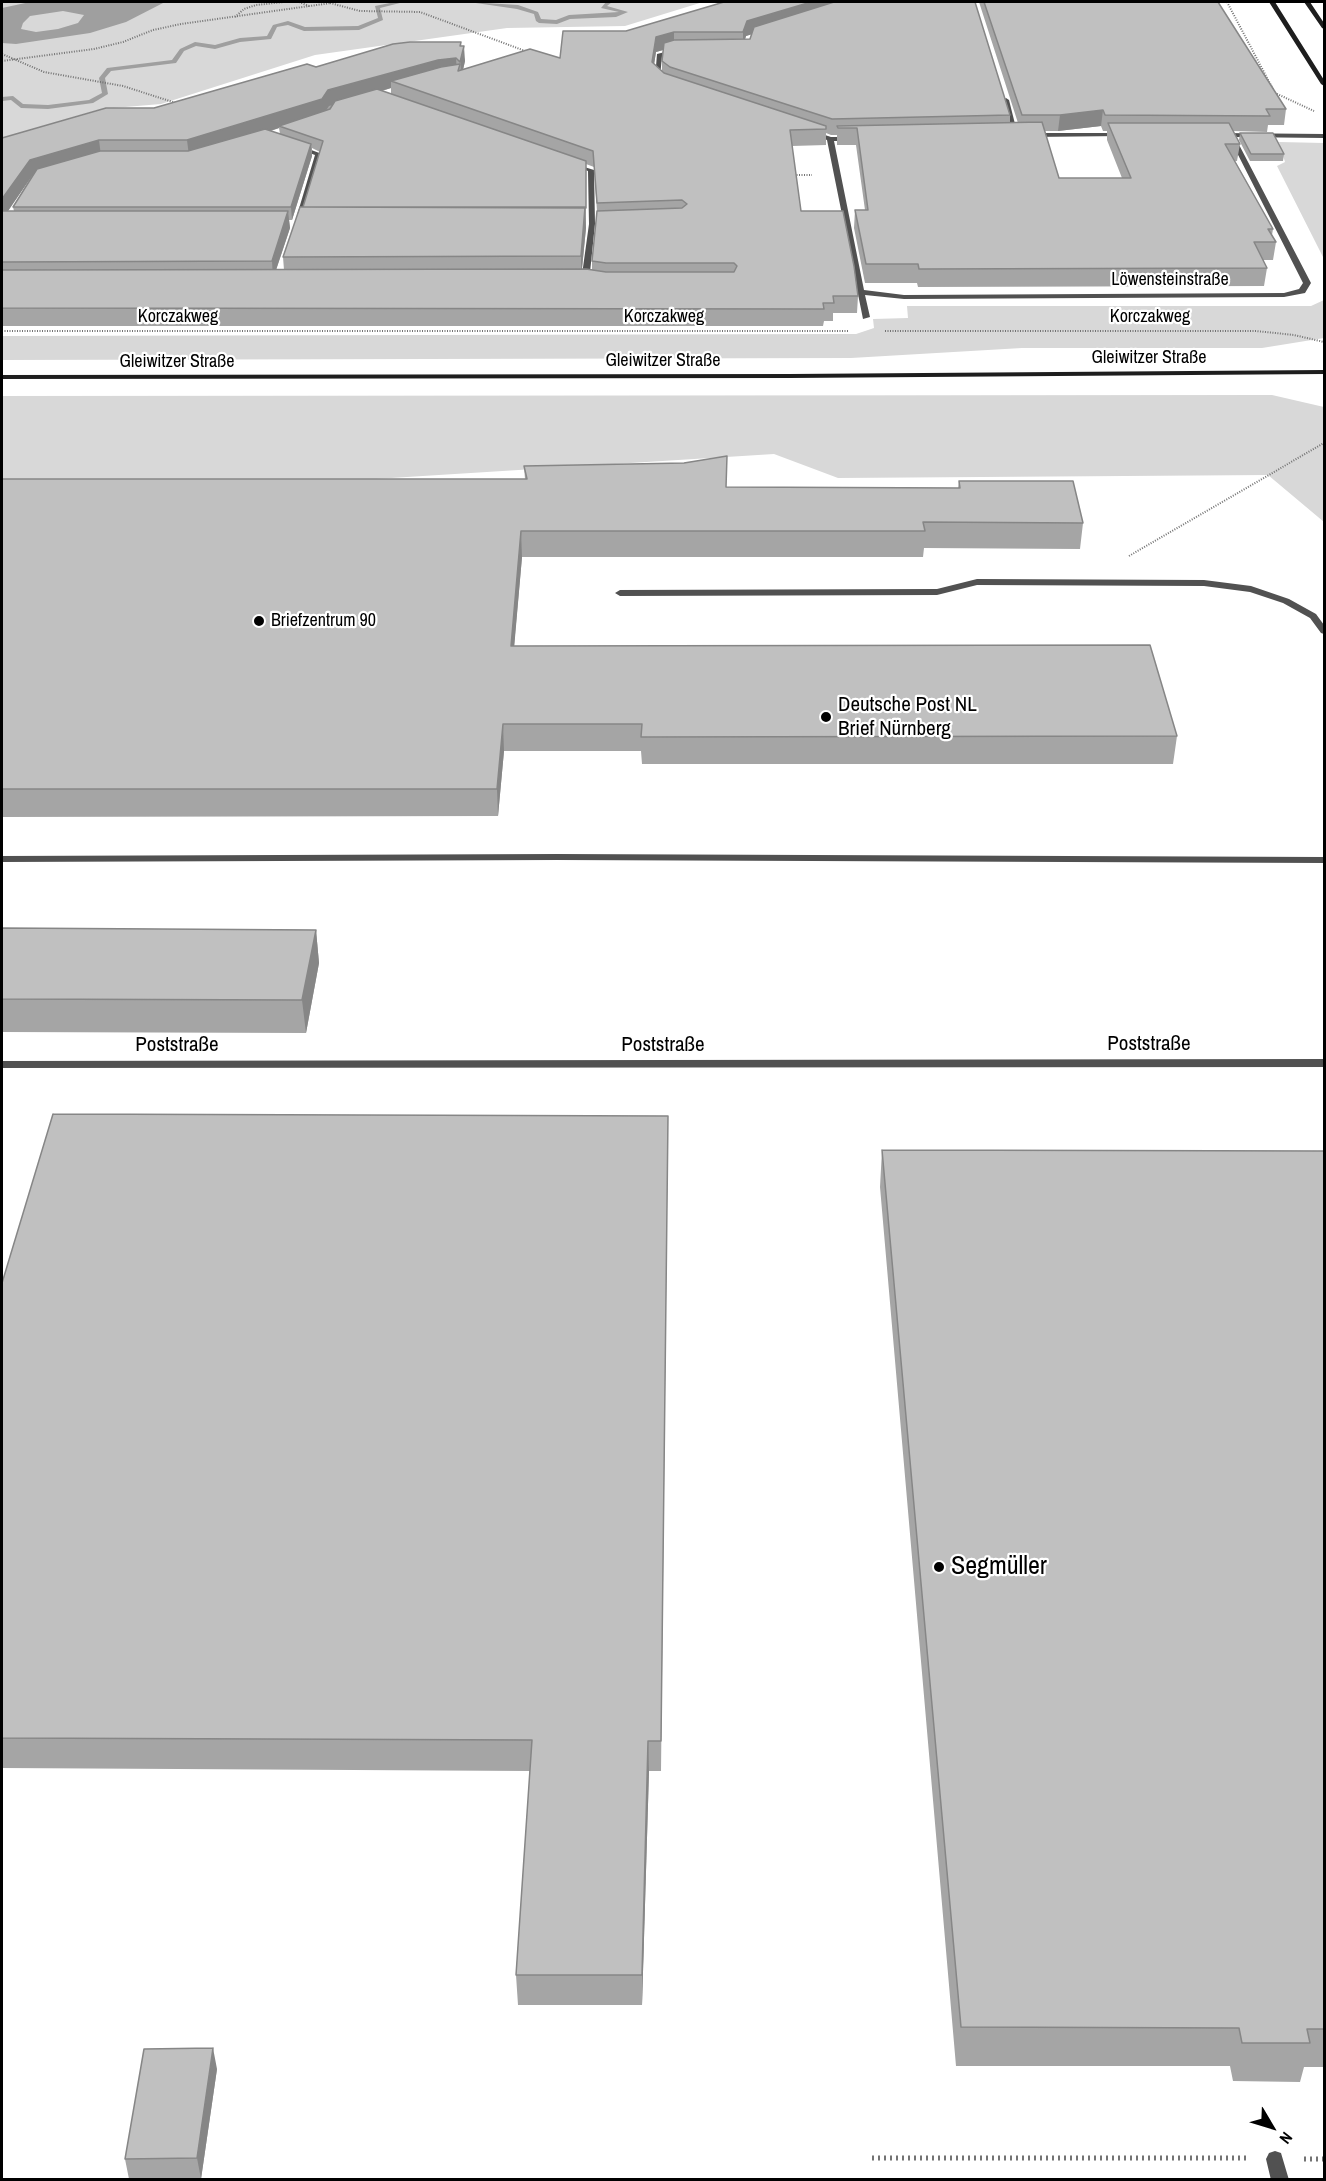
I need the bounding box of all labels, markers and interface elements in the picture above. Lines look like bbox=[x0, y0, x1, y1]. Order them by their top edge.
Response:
street label: Löwensteinstraße bbox=[1111, 269, 1229, 291]
street label: Korczakweg bbox=[138, 306, 218, 328]
street label: Korczakweg bbox=[624, 306, 704, 328]
street label: Korczakweg bbox=[1110, 306, 1190, 328]
street label: Gleiwitzer Straße bbox=[1092, 347, 1206, 369]
street label: Gleiwitzer Straße bbox=[606, 350, 720, 372]
street label: Gleiwitzer Straße bbox=[120, 351, 234, 373]
place label: Briefzentrum 90 bbox=[271, 610, 376, 632]
marker: Briefzentrum 90 bbox=[252, 614, 266, 628]
place label: Deutsche Post NL Brief Nürnberg bbox=[838, 692, 977, 742]
marker: Deutsche Post NL Brief Nürnberg bbox=[819, 710, 833, 724]
street label: Poststraße bbox=[1107, 1031, 1191, 1057]
street label: Poststraße bbox=[135, 1032, 219, 1058]
street label: Poststraße bbox=[621, 1032, 705, 1058]
place label: Segmüller bbox=[951, 1551, 1047, 1583]
marker: Segmüller bbox=[932, 1560, 946, 1574]
north arrow bbox=[1242, 2097, 1302, 2157]
text: N bbox=[1275, 2128, 1298, 2149]

